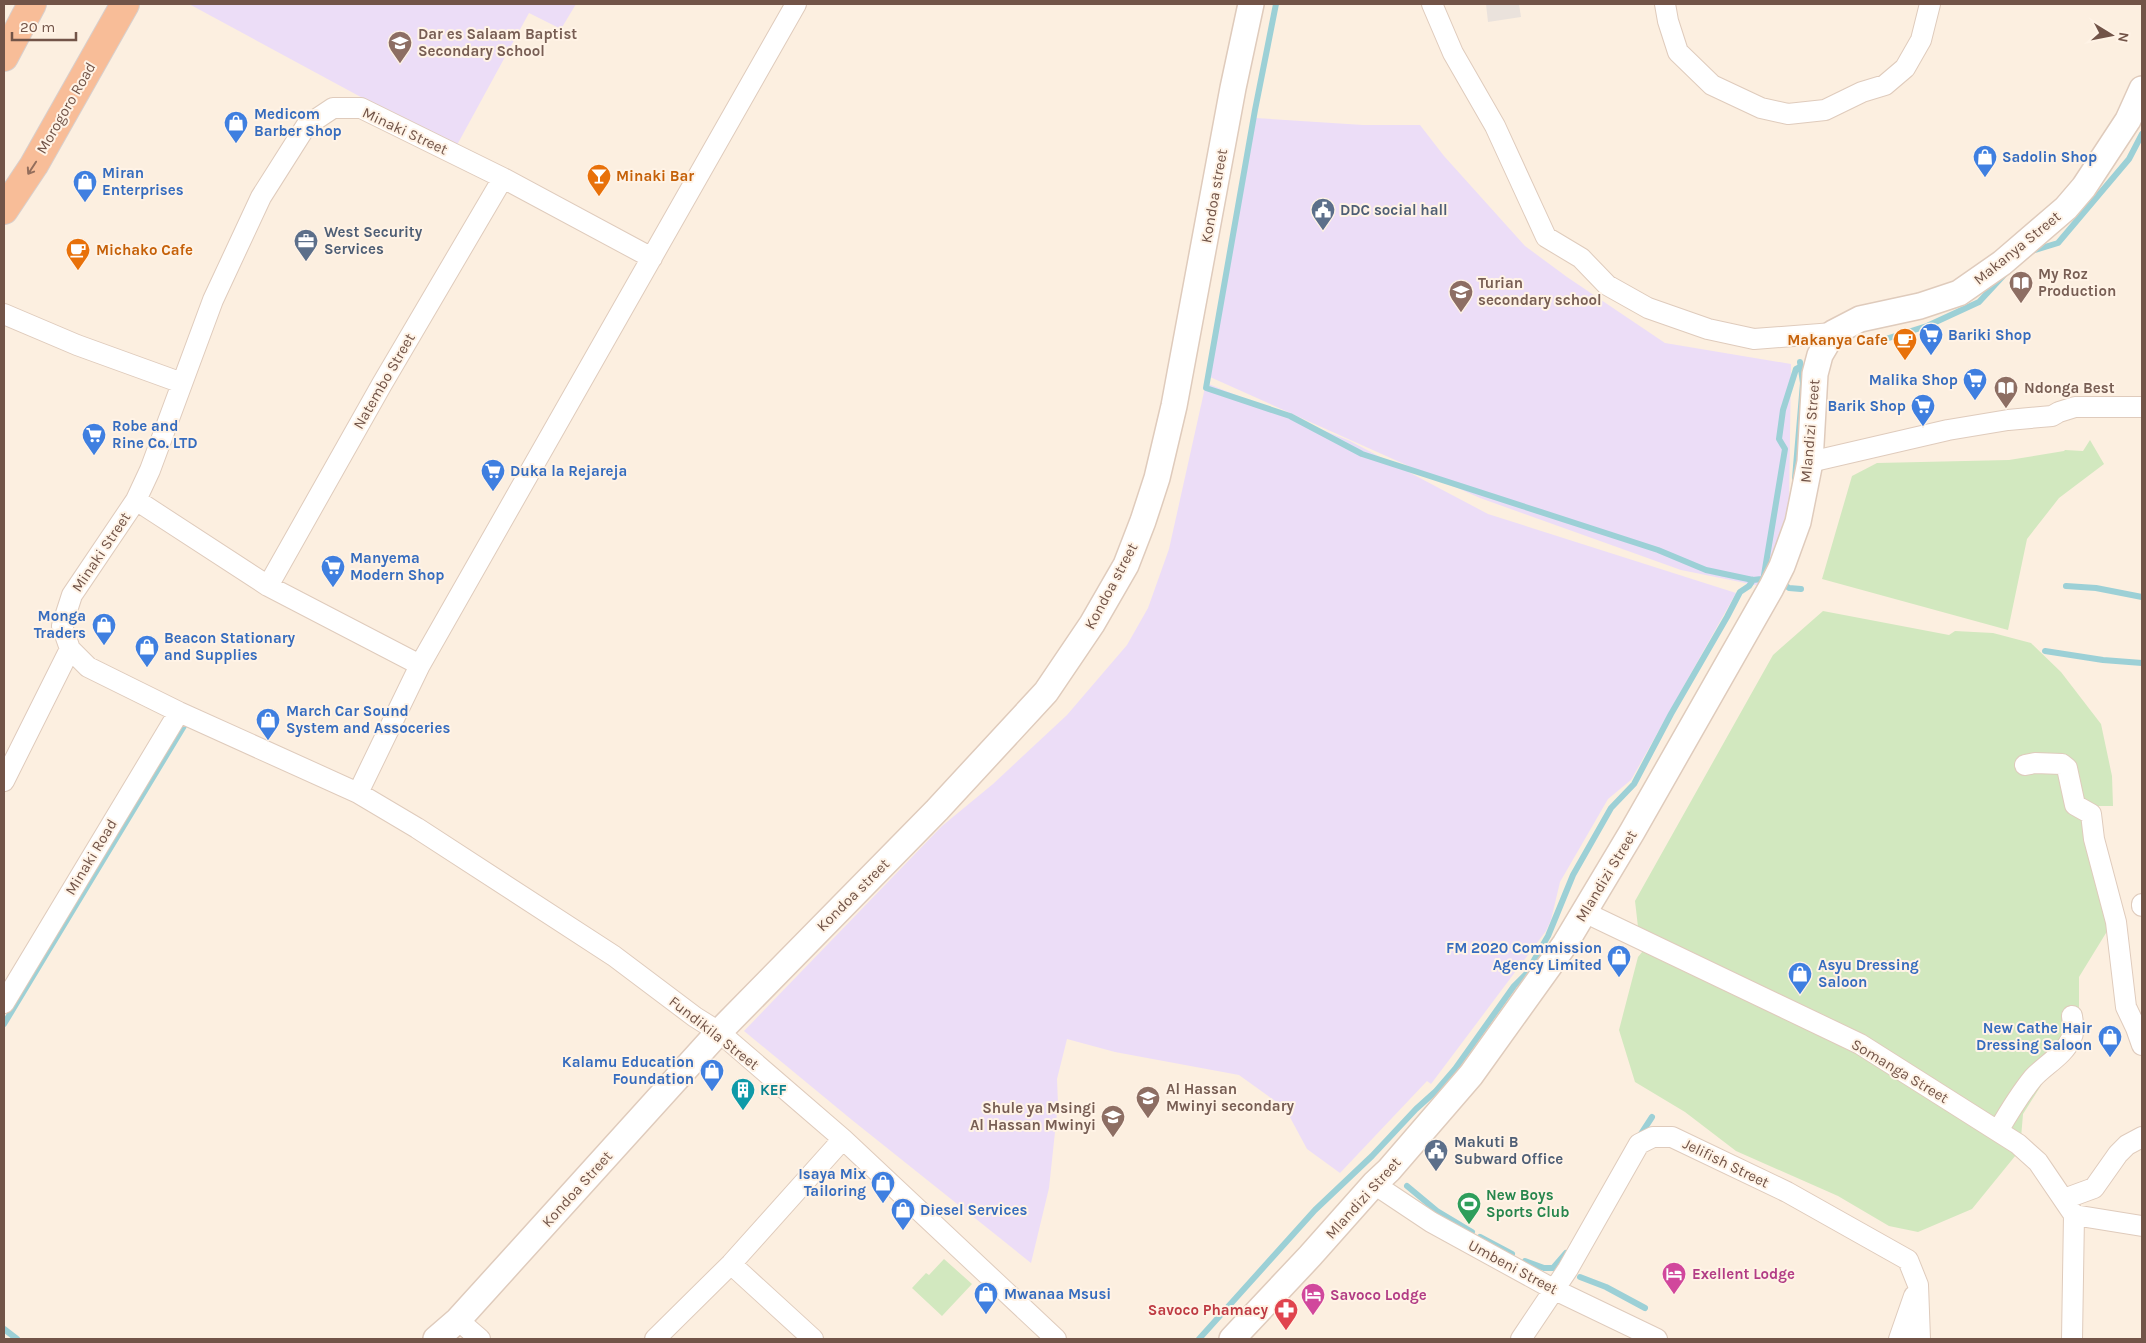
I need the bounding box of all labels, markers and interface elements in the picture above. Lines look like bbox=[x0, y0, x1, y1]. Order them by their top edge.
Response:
scale bar bbox=[12, 10, 76, 42]
north arrow bbox=[2086, 10, 2136, 60]
text: 20 m bbox=[20, 18, 55, 36]
place label: Dar es Salaam Baptist Secondary School bbox=[418, 25, 577, 60]
school or university icon: Dar es Salaam Baptist Secondary School bbox=[387, 30, 413, 64]
text: N bbox=[2114, 31, 2133, 44]
street label: Morogoro Road bbox=[32, 59, 100, 157]
street label: Minaki Street bbox=[359, 103, 451, 159]
place label: Medicom Barber Shop bbox=[254, 105, 342, 140]
shop icon: Medicom Barber Shop bbox=[223, 110, 249, 144]
shop icon: Sadolin Shop bbox=[1972, 144, 1998, 178]
street label: Kondoa street bbox=[1197, 147, 1231, 244]
place label: Sadolin Shop bbox=[2002, 148, 2097, 166]
one-way arrow bbox=[27, 160, 37, 174]
bar icon: Minaki Bar bbox=[586, 163, 612, 197]
place label: Miran Enterprises bbox=[102, 164, 184, 199]
place label: Minaki Bar bbox=[616, 167, 694, 185]
shop icon: Miran Enterprises bbox=[72, 169, 98, 203]
public building icon: DDC social hall bbox=[1310, 197, 1336, 231]
place label: DDC social hall bbox=[1340, 201, 1448, 219]
street label: Makanya Street bbox=[1970, 207, 2064, 289]
place label: West Security Services bbox=[324, 223, 423, 258]
office icon: West Security Services bbox=[293, 228, 319, 262]
cafe icon: Michako Cafe bbox=[65, 237, 91, 271]
place label: Michako Cafe bbox=[96, 241, 193, 259]
place label: My Roz Production bbox=[2038, 265, 2116, 300]
library icon: My Roz Production bbox=[2008, 270, 2034, 304]
place label: Turian secondary school bbox=[1478, 274, 1602, 309]
school or university icon: Turian secondary school bbox=[1448, 279, 1474, 313]
supermarket icon: Bariki Shop bbox=[1918, 322, 1944, 356]
place label: Bariki Shop bbox=[1948, 326, 2031, 344]
cafe icon: Makanya Cafe bbox=[1892, 327, 1918, 361]
street label: Natembo Street bbox=[349, 330, 419, 432]
place label: Makanya Cafe bbox=[1787, 331, 1888, 349]
supermarket icon: Malika Shop bbox=[1962, 367, 1988, 401]
place label: Malika Shop bbox=[1869, 371, 1958, 389]
library icon: Ndonga Best bbox=[1993, 375, 2019, 409]
street label: Mlandizi Street bbox=[1797, 378, 1824, 484]
place label: Ndonga Best bbox=[2024, 379, 2115, 397]
supermarket icon: Barik Shop bbox=[1910, 393, 1936, 427]
place label: Barik Shop bbox=[1827, 397, 1906, 415]
place label: Robe and Rine Co. LTD bbox=[112, 417, 197, 452]
supermarket icon: Robe and Rine Co. LTD bbox=[81, 422, 107, 456]
supermarket icon: Duka la Rejareja bbox=[480, 458, 506, 492]
place label: Duka la Rejareja bbox=[510, 462, 627, 480]
street label: Minaki Street bbox=[68, 508, 134, 595]
street label: Kondoa street bbox=[1081, 539, 1141, 632]
place label: Manyema Modern Shop bbox=[350, 549, 444, 584]
supermarket icon: Manyema Modern Shop bbox=[320, 554, 346, 588]
place label: Monga Traders bbox=[34, 607, 86, 642]
shop icon: Monga Traders bbox=[91, 612, 117, 646]
place label: Beacon Stationary and Supplies bbox=[164, 629, 296, 664]
shop icon: Beacon Stationary and Supplies bbox=[134, 634, 160, 668]
place label: March Car Sound System and Assoceries bbox=[286, 702, 450, 737]
shop icon: March Car Sound System and Assoceries bbox=[255, 707, 281, 741]
street label: Minaki Road bbox=[61, 816, 121, 898]
street label: Mlandizi Street bbox=[1572, 827, 1641, 925]
street label: Kondoa street bbox=[813, 855, 893, 935]
place label: FM 2020 Commission Agency Limited bbox=[1446, 939, 1602, 974]
shop icon: FM 2020 Commission Agency Limited bbox=[1606, 944, 1632, 978]
place label: Asyu Dressing Saloon bbox=[1818, 956, 1919, 991]
shop icon: Asyu Dressing Saloon bbox=[1787, 961, 1813, 995]
street label: Fundikila Street bbox=[665, 992, 763, 1074]
place label: New Cathe Hair Dressing Saloon bbox=[1976, 1019, 2092, 1054]
shop icon: New Cathe Hair Dressing Saloon bbox=[2097, 1024, 2123, 1058]
street label: Somanga Street bbox=[1848, 1035, 1952, 1107]
place label: Kalamu Education Foundation bbox=[562, 1053, 694, 1088]
shop icon: Kalamu Education Foundation bbox=[699, 1058, 725, 1092]
building icon: KEF bbox=[730, 1077, 756, 1111]
place label: Al Hassan Mwinyi secondary bbox=[1166, 1080, 1295, 1115]
place label: KEF bbox=[760, 1081, 787, 1099]
school or university icon: Al Hassan Mwinyi secondary bbox=[1135, 1085, 1161, 1119]
place label: Shule ya Msingi Al Hassan Mwinyi bbox=[970, 1099, 1096, 1134]
school or university icon: Shule ya Msingi Al Hassan Mwinyi bbox=[1100, 1104, 1126, 1138]
place label: Makuti B Subward Office bbox=[1454, 1133, 1563, 1168]
street label: Jelifish Street bbox=[1680, 1134, 1772, 1192]
public building icon: Makuti B Subward Office bbox=[1423, 1138, 1449, 1172]
street label: Kondoa Street bbox=[538, 1147, 616, 1231]
street label: Mlandizi Street bbox=[1322, 1153, 1405, 1243]
place label: Isaya Mix Tailoring bbox=[798, 1165, 867, 1200]
shop icon: Isaya Mix Tailoring bbox=[870, 1170, 896, 1204]
place label: New Boys Sports Club bbox=[1486, 1186, 1569, 1221]
sports icon: New Boys Sports Club bbox=[1456, 1191, 1482, 1225]
shop icon: Diesel Services bbox=[890, 1197, 916, 1231]
place label: Diesel Services bbox=[920, 1201, 1027, 1219]
street label: Umbeni Street bbox=[1465, 1236, 1561, 1298]
hotel icon: Exellent Lodge bbox=[1661, 1261, 1687, 1295]
place label: Exellent Lodge bbox=[1692, 1265, 1795, 1283]
shop icon: Mwanaa Msusi bbox=[973, 1281, 999, 1315]
hotel icon: Savoco Lodge bbox=[1300, 1282, 1326, 1316]
place label: Mwanaa Msusi bbox=[1004, 1285, 1111, 1303]
place label: Savoco Lodge bbox=[1330, 1286, 1427, 1304]
pharmacy icon: Savoco Phamacy bbox=[1273, 1297, 1299, 1331]
place label: Savoco Phamacy bbox=[1148, 1301, 1268, 1319]

